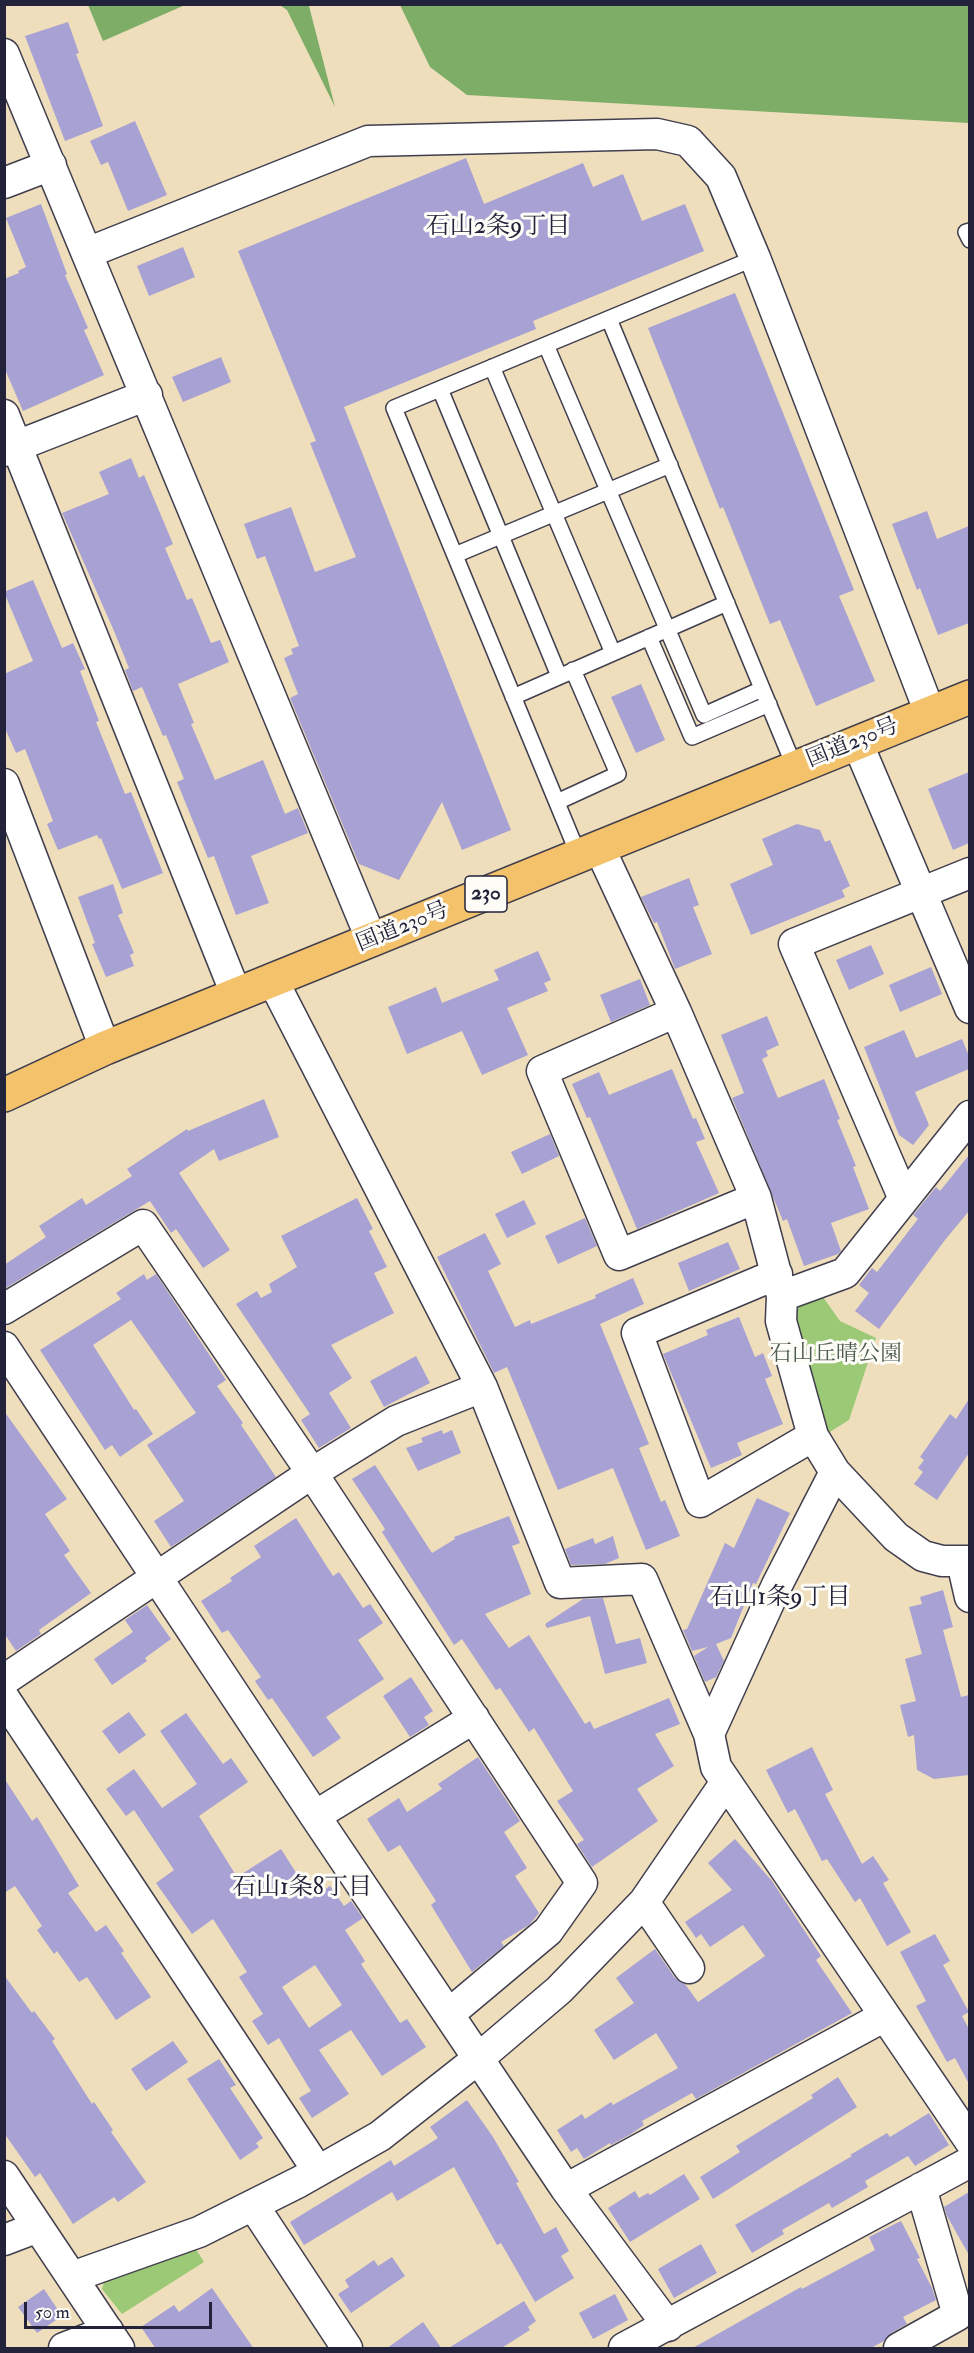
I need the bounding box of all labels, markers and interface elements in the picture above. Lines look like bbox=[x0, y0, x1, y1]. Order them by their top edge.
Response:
district label: 石山2条9丁目 bbox=[426, 214, 570, 242]
street label: 国道230号 bbox=[803, 714, 903, 774]
road number: 230 bbox=[465, 876, 507, 912]
street label: 国道230号 bbox=[353, 898, 453, 958]
park label: 石山丘晴公園 bbox=[770, 1342, 902, 1368]
district label: 石山1条9丁目 bbox=[710, 1585, 850, 1613]
district label: 石山1条8丁目 bbox=[232, 1875, 372, 1903]
scale bar bbox=[27, 2290, 214, 2328]
text: 50 m bbox=[35, 2301, 70, 2324]

